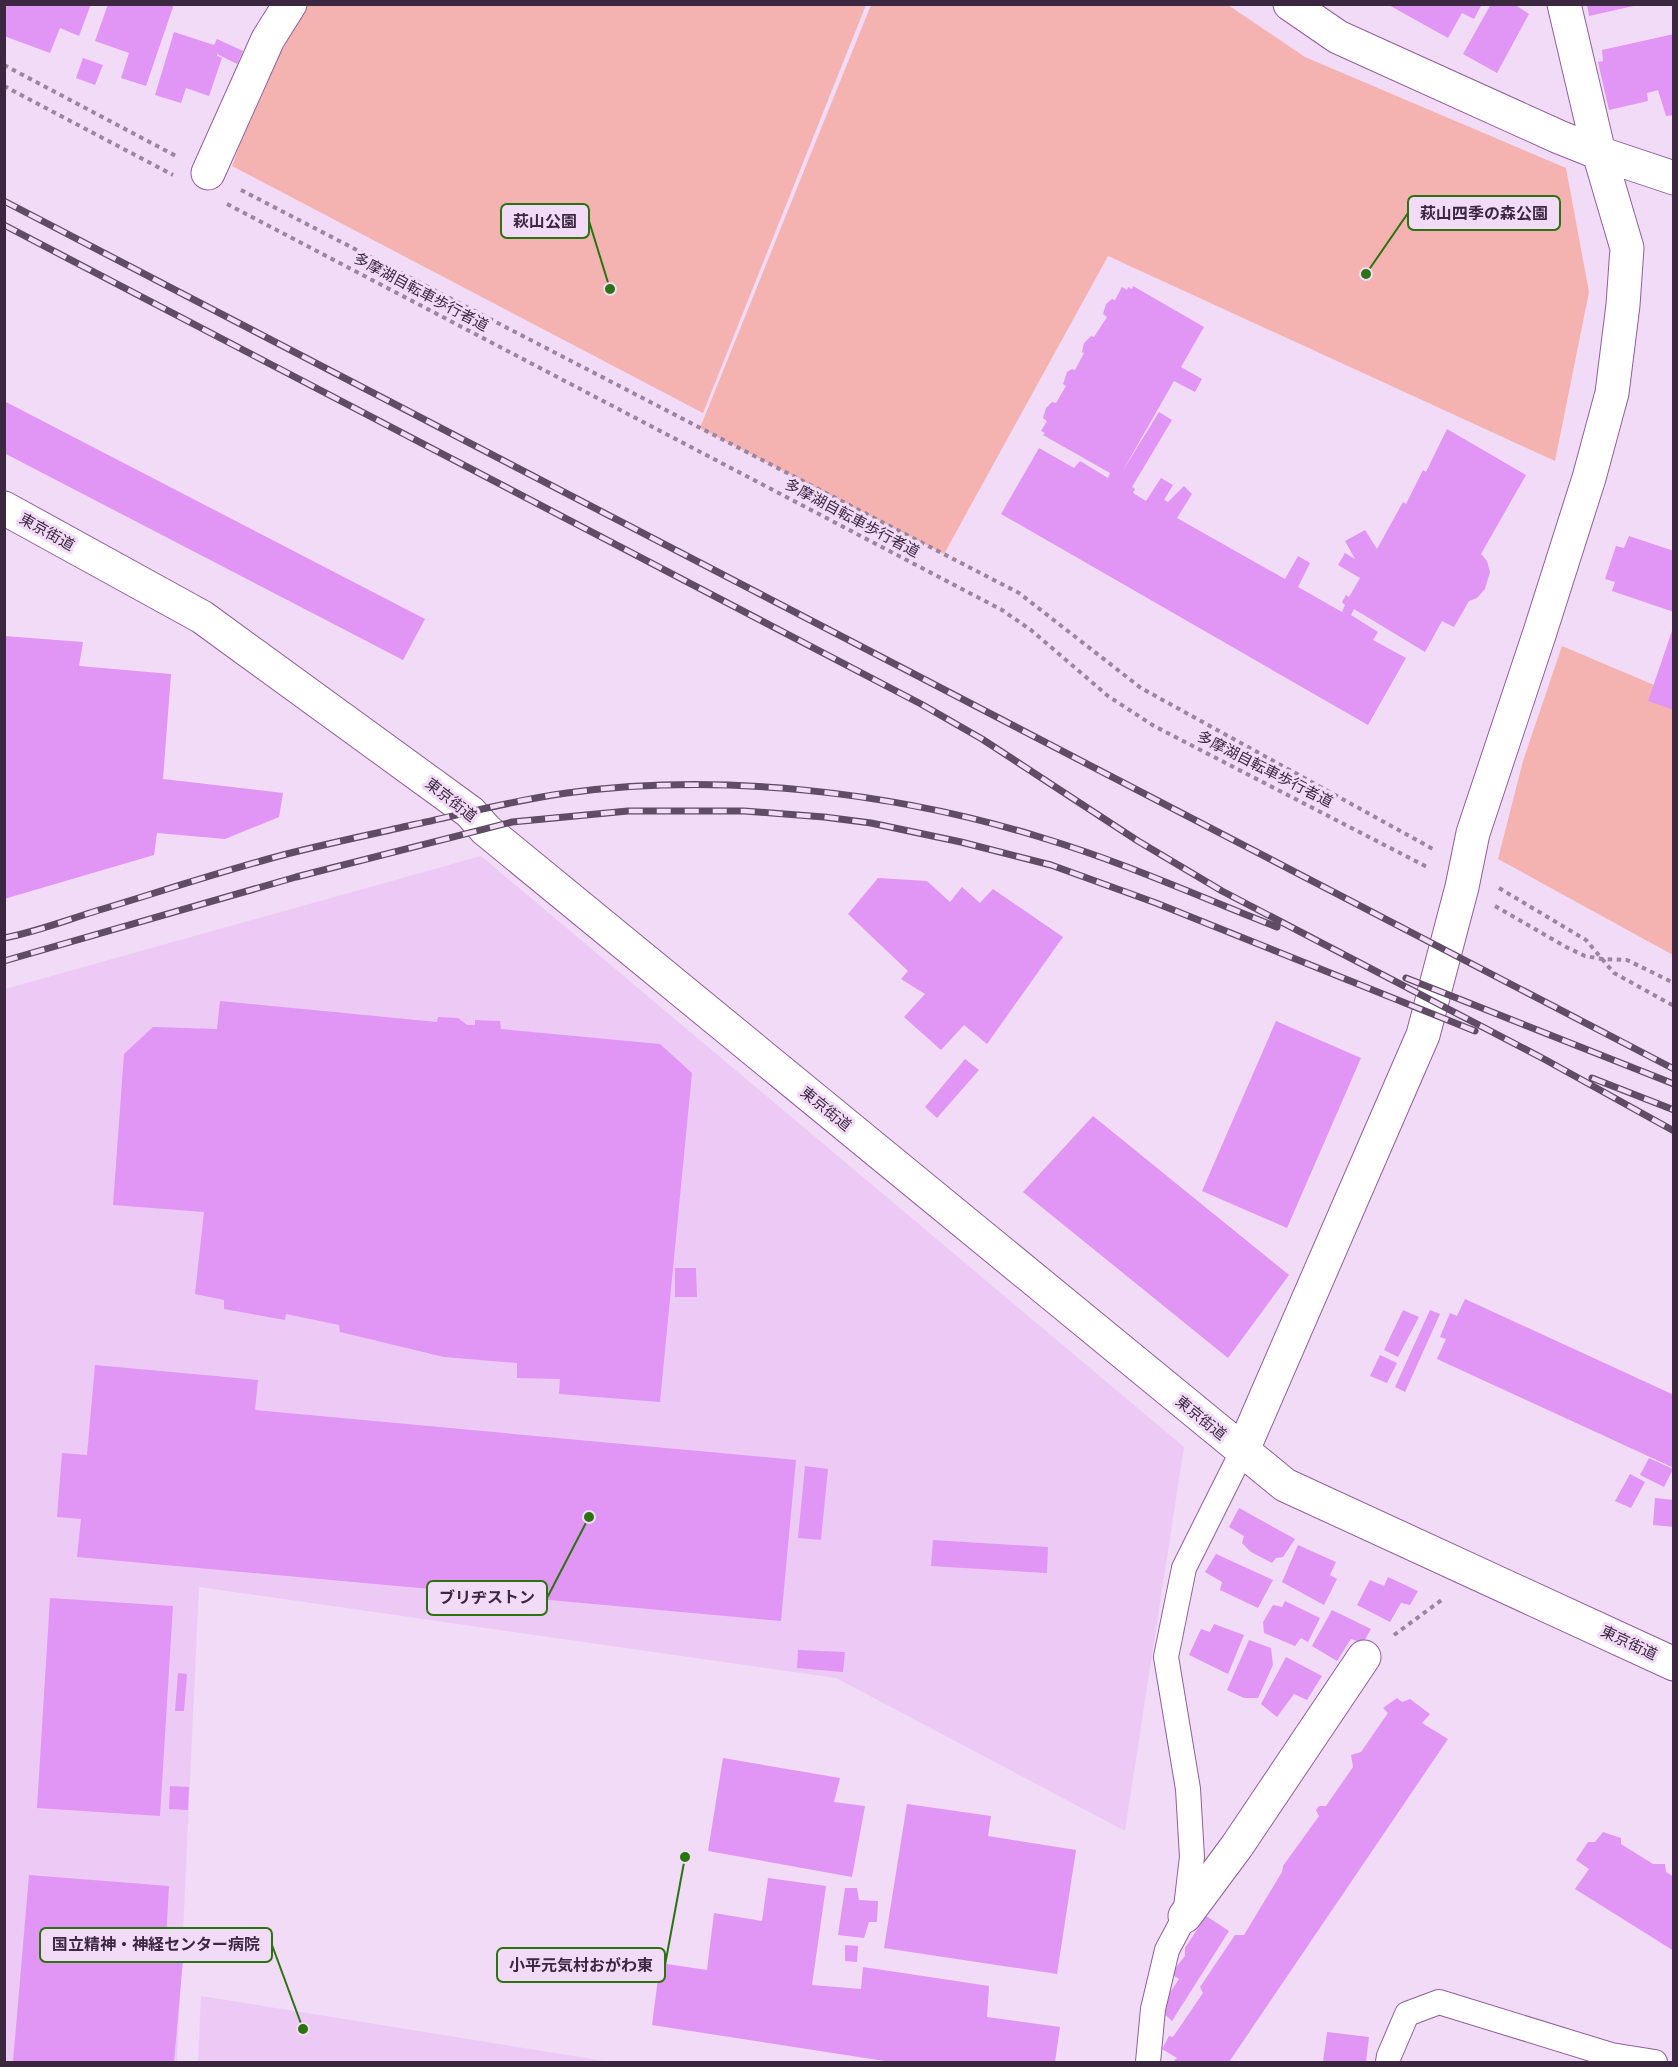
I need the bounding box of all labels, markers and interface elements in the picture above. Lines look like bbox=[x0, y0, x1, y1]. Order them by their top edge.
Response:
callout: 萩山四季の森公園 bbox=[1408, 196, 1560, 230]
text: 萩山四季の森公園 bbox=[1420, 201, 1548, 225]
callout: 萩山公園 bbox=[501, 204, 589, 238]
text: 萩山公園 bbox=[513, 209, 577, 233]
street label: 多摩湖自転車歩行者道 bbox=[350, 246, 493, 337]
street label: 多摩湖自転車歩行者道 bbox=[781, 472, 924, 563]
street label: 東京街道 bbox=[15, 507, 79, 556]
street label: 多摩湖自転車歩行者道 bbox=[1193, 724, 1337, 813]
street label: 東京街道 bbox=[421, 772, 482, 827]
street label: 東京街道 bbox=[796, 1081, 857, 1136]
street label: 東京街道 bbox=[1171, 1390, 1232, 1445]
callout: ブリヂストン bbox=[427, 1581, 547, 1615]
text: ブリヂストン bbox=[439, 1585, 535, 1609]
street label: 東京街道 bbox=[1597, 1619, 1661, 1666]
callout: 国立精神・神経センター病院 bbox=[40, 1928, 272, 1962]
text: 国立精神・神経センター病院 bbox=[52, 1932, 260, 1956]
callout: 小平元気村おがわ東 bbox=[497, 1948, 665, 1982]
text: 小平元気村おがわ東 bbox=[509, 1953, 653, 1977]

